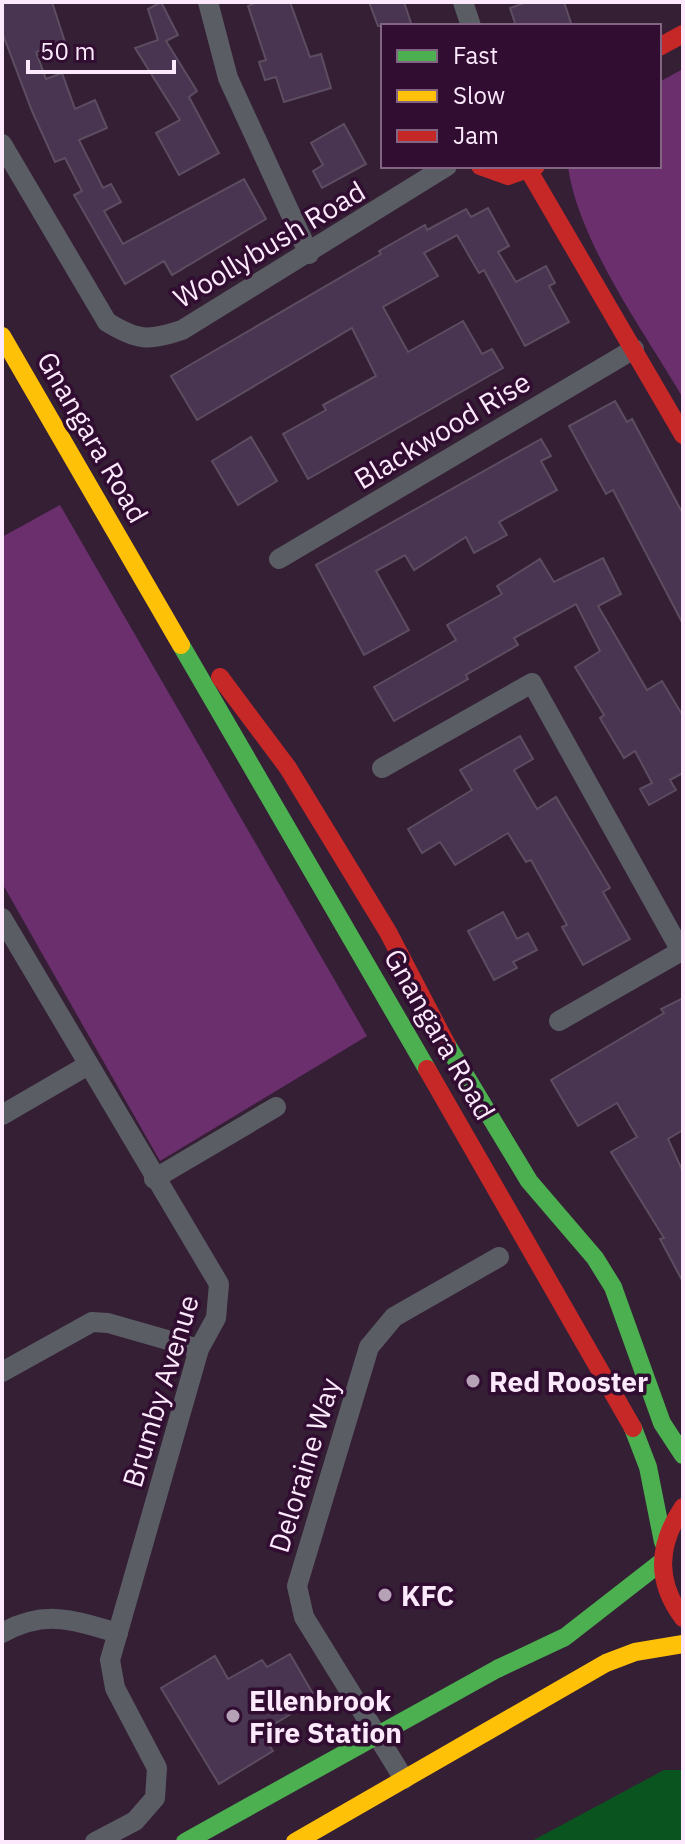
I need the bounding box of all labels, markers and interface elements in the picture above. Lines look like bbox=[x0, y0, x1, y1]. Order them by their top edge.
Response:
scale bar bbox=[28, 24, 174, 74]
legend bbox=[381, 24, 661, 168]
text: 50 m bbox=[40, 35, 95, 67]
text: Fast bbox=[453, 39, 498, 71]
text: Slow bbox=[453, 79, 505, 111]
text: Jam bbox=[453, 119, 499, 151]
street label: Woollybush Road bbox=[166, 172, 372, 316]
street label: Gnangara Road bbox=[29, 345, 157, 529]
street label: Blackwood Rise bbox=[347, 363, 537, 497]
street label: Gnangara Road bbox=[376, 942, 504, 1126]
street label: Brumby Avenue bbox=[113, 1290, 207, 1492]
place label: Red Rooster bbox=[489, 1363, 648, 1400]
marker: Red Rooster bbox=[464, 1372, 482, 1390]
street label: Deloraine Way bbox=[260, 1373, 348, 1557]
place label: KFC bbox=[401, 1577, 454, 1614]
marker: KFC bbox=[376, 1586, 394, 1604]
place label: Ellenbrook Fire Station bbox=[249, 1682, 402, 1751]
marker: Ellenbrook Fire Station bbox=[224, 1707, 242, 1725]

